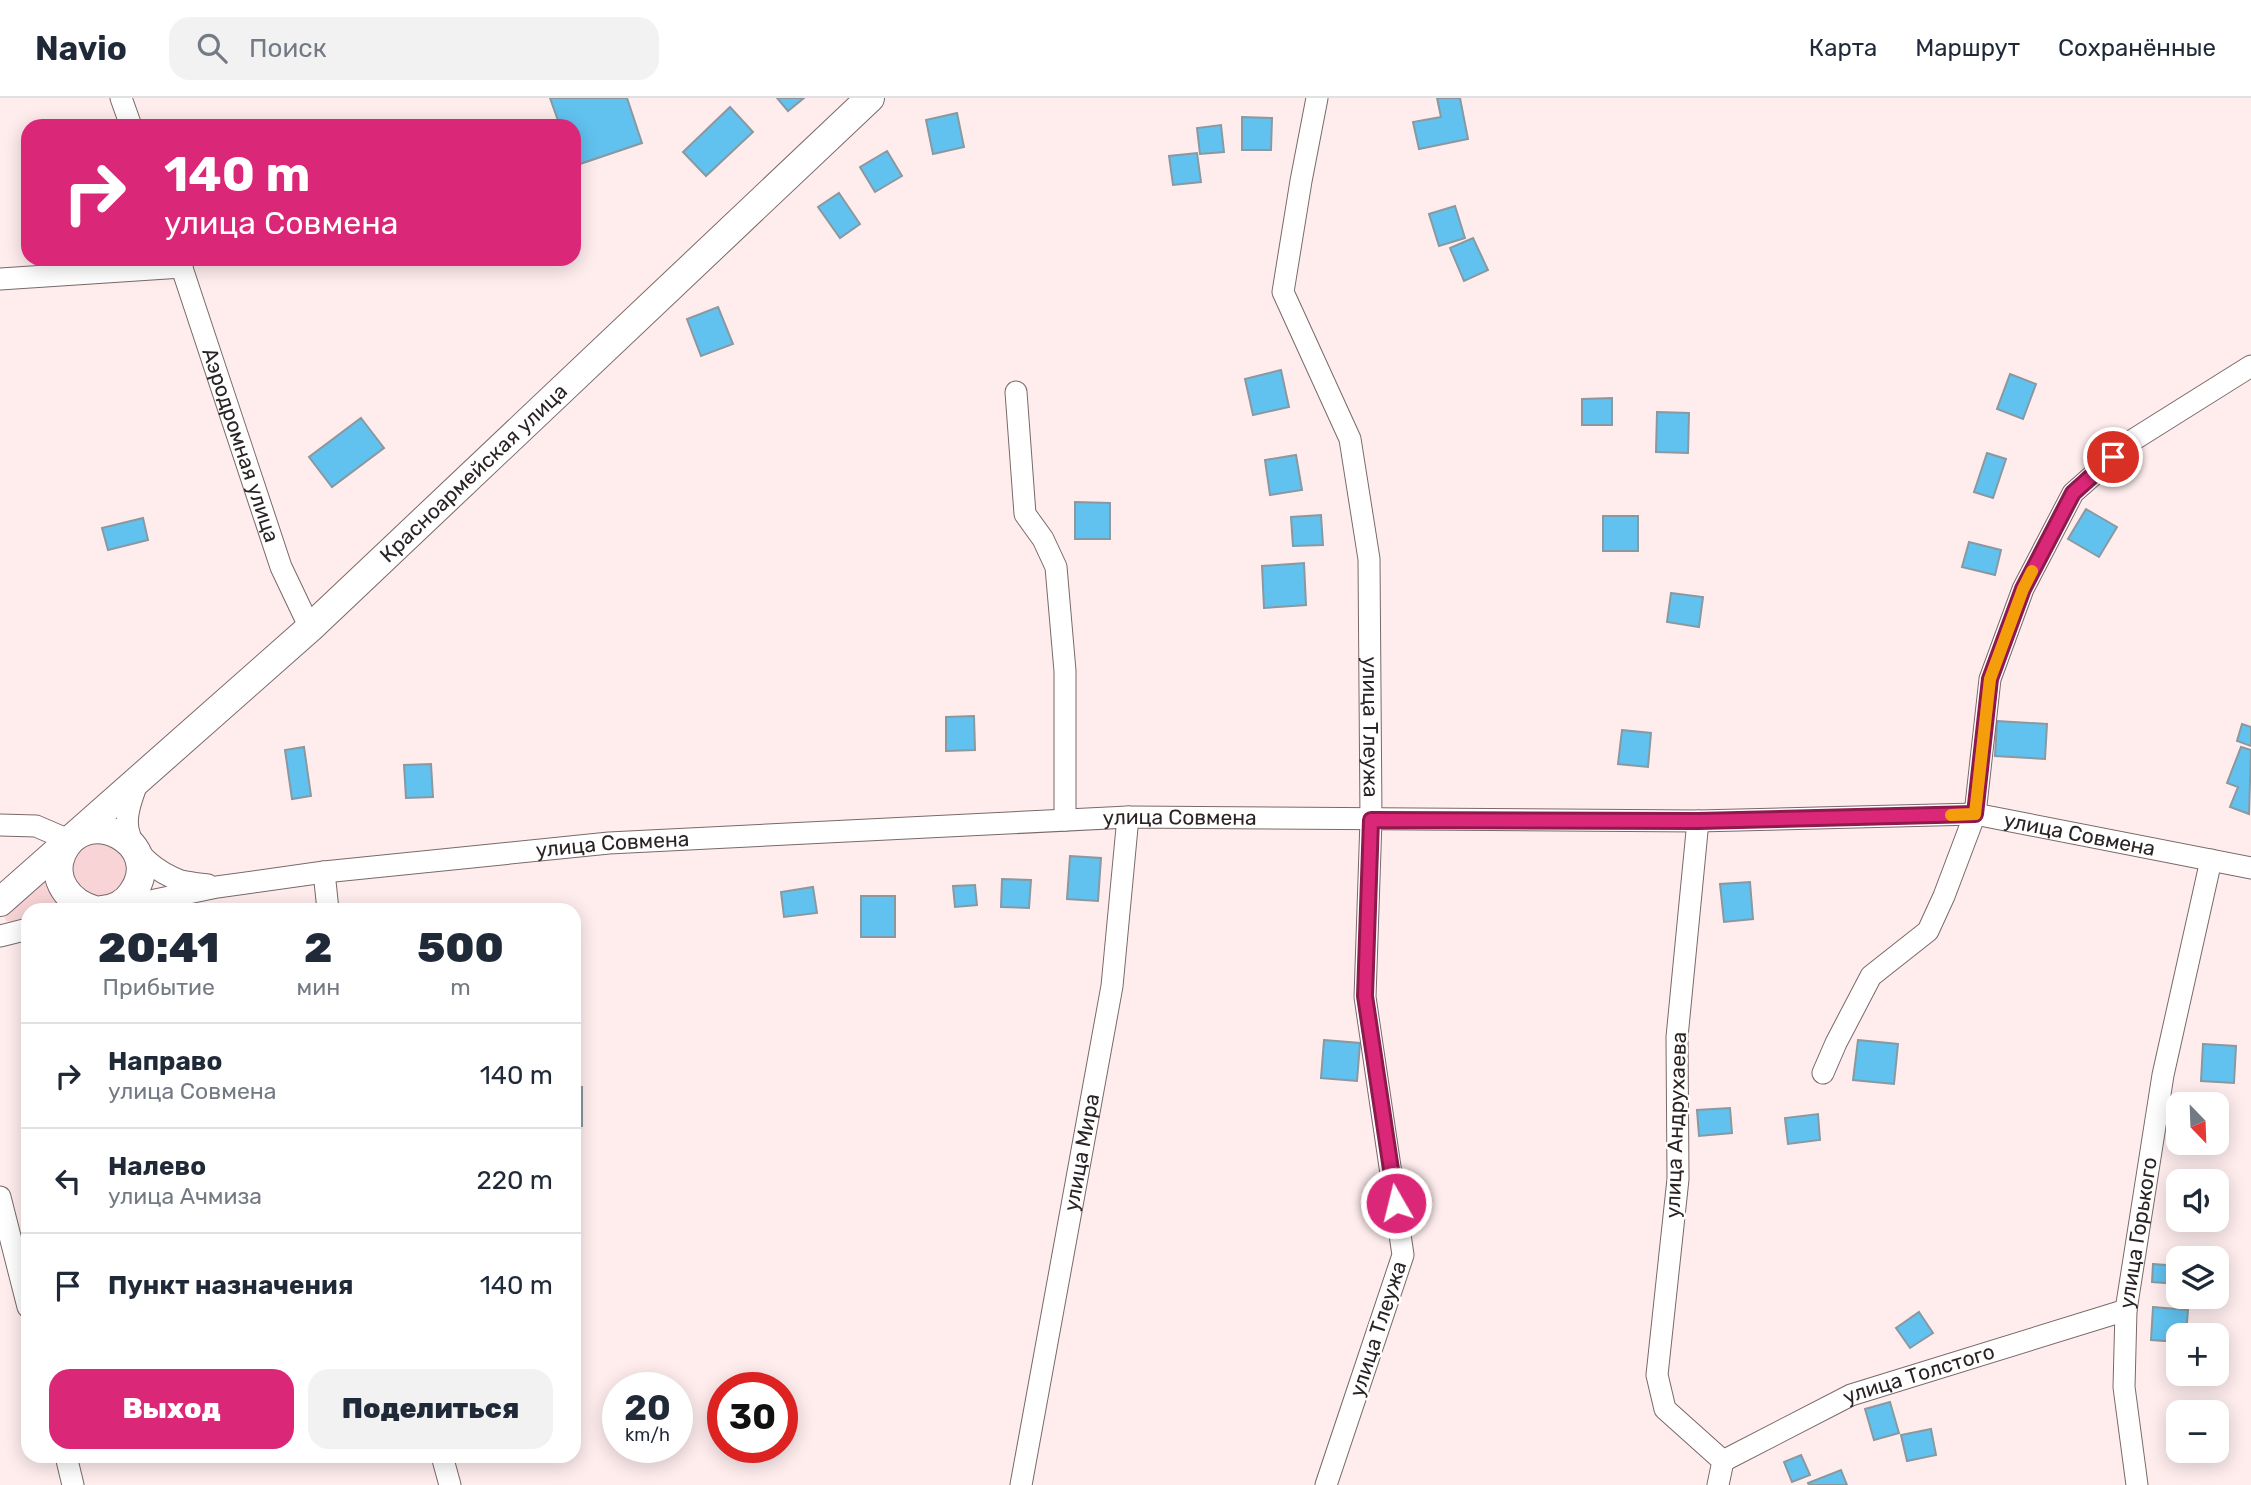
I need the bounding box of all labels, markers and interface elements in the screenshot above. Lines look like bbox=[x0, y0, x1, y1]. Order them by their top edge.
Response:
search box bbox=[169, 17, 659, 80]
text: Navio bbox=[35, 29, 127, 68]
icon: search bbox=[193, 29, 231, 67]
text: Поиск bbox=[249, 33, 327, 64]
text: Карта bbox=[1809, 34, 1877, 62]
text: Маршрут bbox=[1915, 34, 2020, 62]
text: Сохранённые bbox=[2058, 34, 2216, 62]
text: 140 m bbox=[164, 145, 310, 203]
icon: right bbox=[49, 147, 140, 238]
text: улица Совмена bbox=[164, 204, 398, 242]
street label: Аэродромная улица bbox=[197, 344, 285, 545]
street label: Красноармейская улица bbox=[374, 378, 572, 567]
pin bbox=[2083, 427, 2143, 487]
icon: arrive bbox=[2094, 438, 2132, 476]
street label: улица Тлеужа bbox=[1358, 656, 1384, 798]
street label: улица Совмена bbox=[1102, 804, 1257, 830]
street label: улица Совмена bbox=[2002, 807, 2158, 861]
street label: улица Совмена bbox=[534, 826, 690, 862]
text: 20:41 bbox=[98, 923, 219, 973]
text: 2 bbox=[304, 923, 333, 973]
text: 500 bbox=[417, 923, 504, 973]
text: Прибытие bbox=[103, 973, 215, 1001]
text: мин bbox=[296, 973, 340, 1001]
text: m bbox=[450, 973, 471, 1001]
street label: улица Андрухаева bbox=[1660, 1031, 1691, 1219]
text: Направо bbox=[108, 1046, 222, 1077]
icon: right bbox=[49, 1057, 87, 1095]
text: 140 m bbox=[480, 1060, 553, 1091]
text: улица Совмена bbox=[108, 1077, 276, 1105]
street label: улица Мира bbox=[1058, 1092, 1104, 1213]
north arrow bbox=[2166, 1092, 2230, 1155]
map controls bbox=[2166, 1092, 2229, 1463]
text: Налево bbox=[108, 1151, 206, 1182]
street label: улица Горького bbox=[2113, 1155, 2162, 1310]
icon: left bbox=[49, 1162, 87, 1200]
text: 220 m bbox=[476, 1165, 553, 1196]
position arrow bbox=[1359, 1166, 1433, 1240]
button: sound bbox=[2166, 1169, 2229, 1232]
text: улица Ачмиза bbox=[108, 1182, 262, 1210]
button: layers bbox=[2166, 1246, 2229, 1309]
street label: улица Тлеужа bbox=[1344, 1258, 1411, 1400]
icon: arrive bbox=[49, 1267, 87, 1305]
text: Пункт назначения bbox=[108, 1270, 353, 1301]
text: 140 m bbox=[480, 1270, 553, 1301]
button: + bbox=[2166, 1323, 2229, 1386]
street label: улица Толстого bbox=[1838, 1338, 1997, 1409]
button: Выход bbox=[49, 1369, 294, 1449]
button: Поделиться bbox=[308, 1369, 553, 1449]
speed limit sign: 30 bbox=[707, 1372, 798, 1463]
text: 20 bbox=[624, 1387, 671, 1429]
button: − bbox=[2166, 1400, 2229, 1463]
text: km/h bbox=[625, 1424, 670, 1446]

